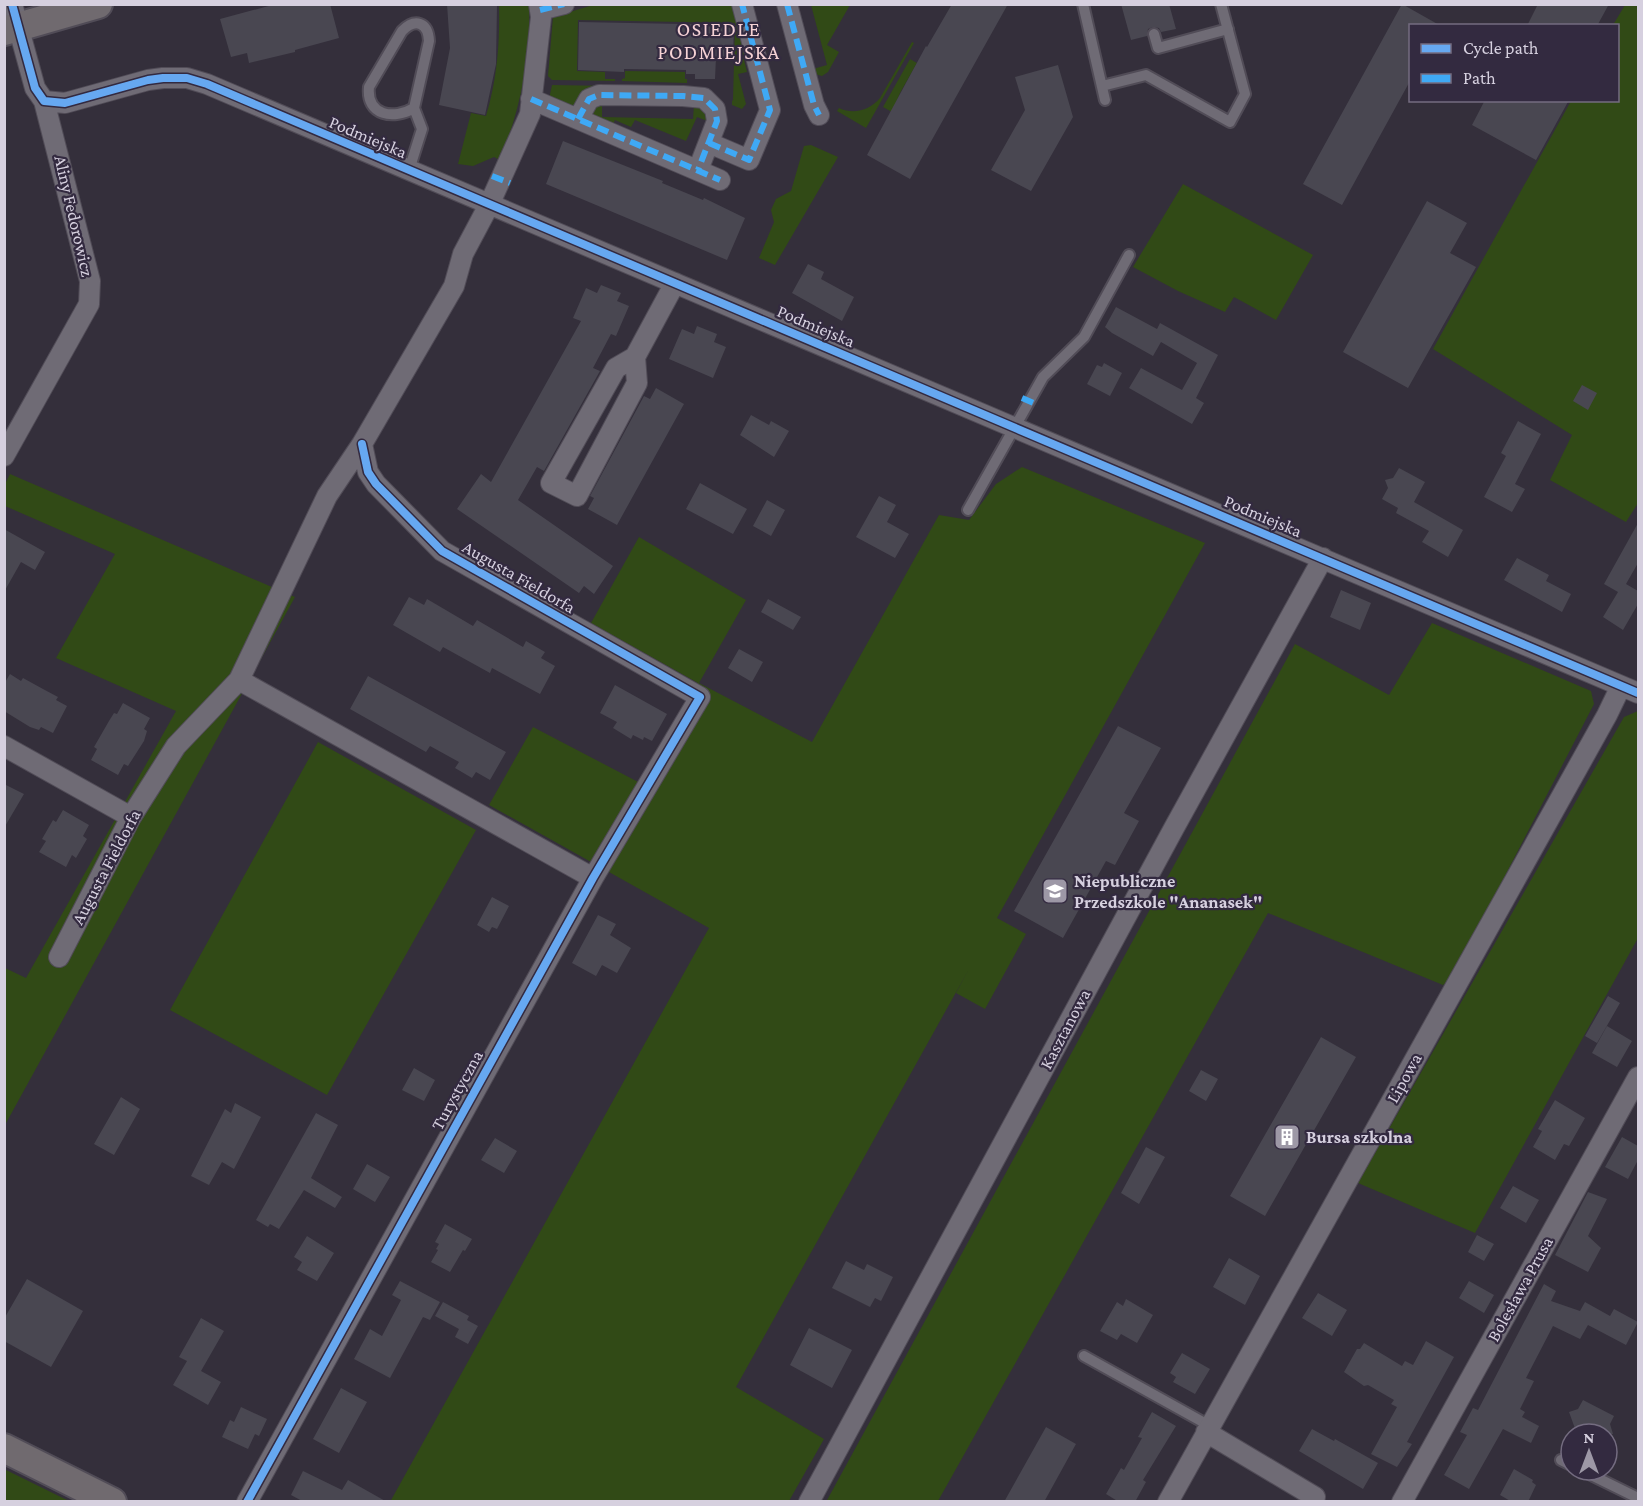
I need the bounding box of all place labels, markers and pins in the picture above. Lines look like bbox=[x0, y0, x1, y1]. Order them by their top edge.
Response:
place label: Niepubliczne Przedszkole "Ananasek" bbox=[1074, 871, 1262, 912]
school or university icon: Niepubliczne Przedszkole "Ananasek" bbox=[1040, 876, 1070, 906]
building icon: Bursa szkolna bbox=[1272, 1122, 1302, 1152]
place label: Bursa szkolna bbox=[1306, 1127, 1412, 1147]

